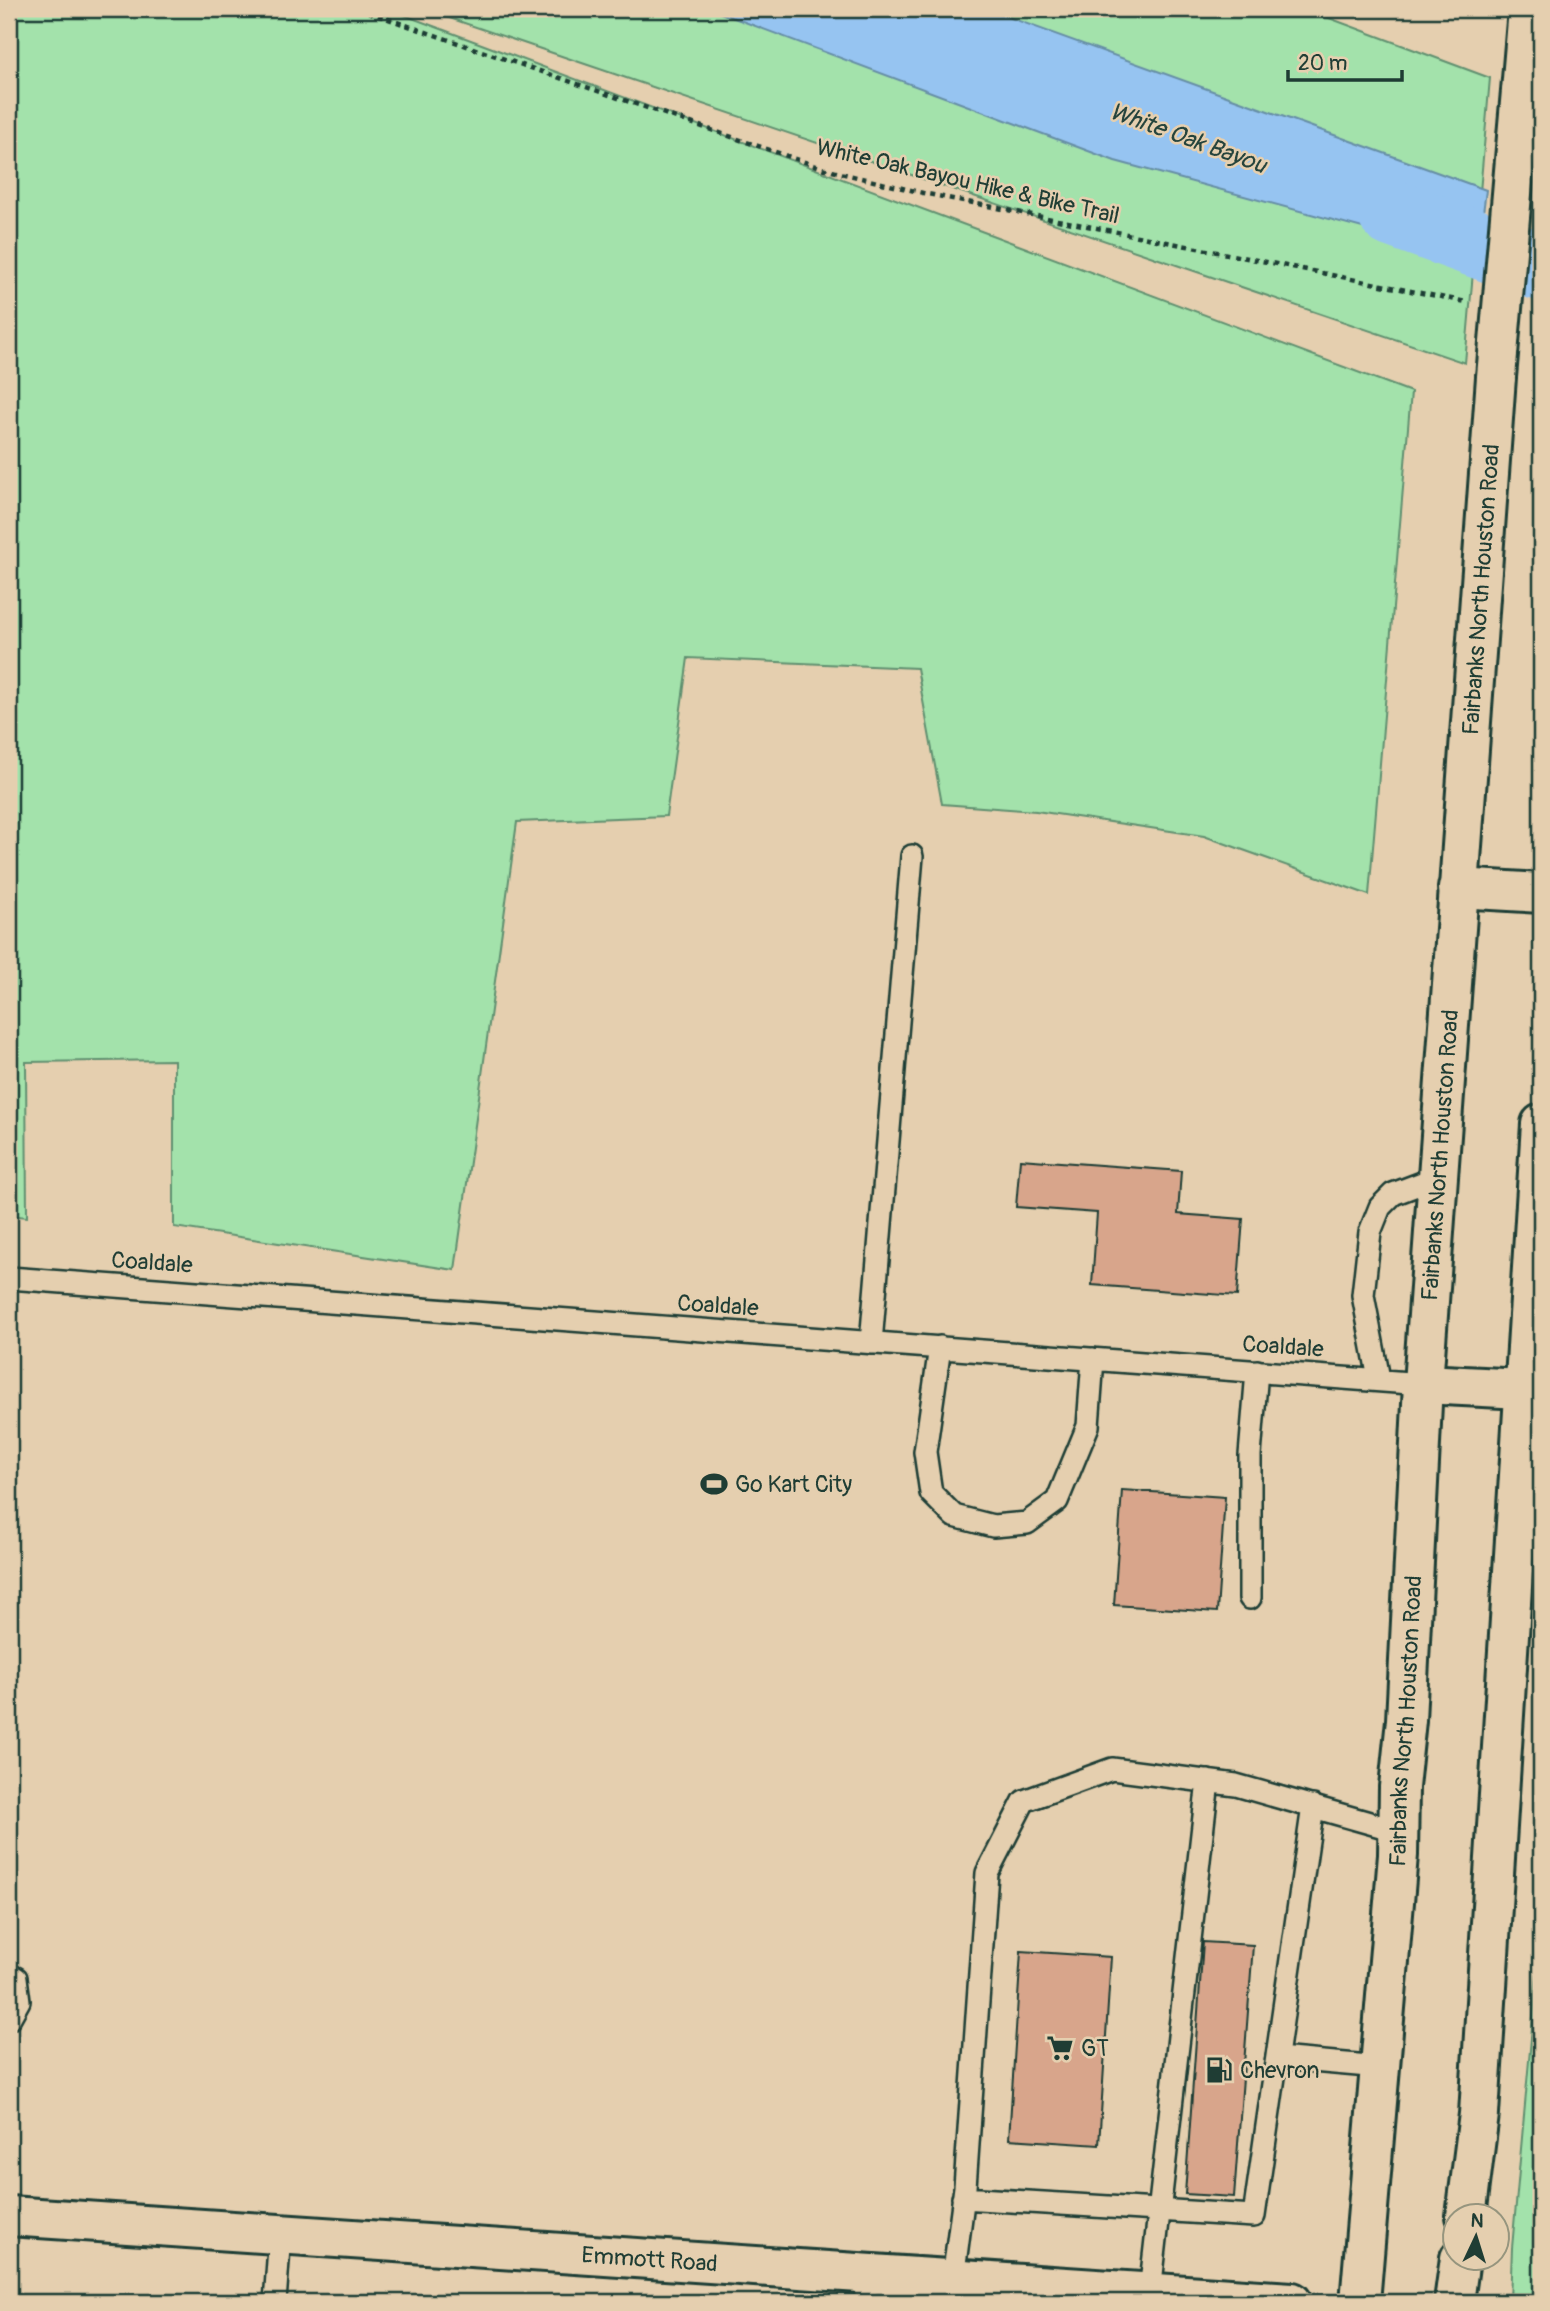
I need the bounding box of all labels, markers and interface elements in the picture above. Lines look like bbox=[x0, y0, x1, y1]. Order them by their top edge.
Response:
scale bar bbox=[1288, 38, 1401, 82]
text: 20 m bbox=[1298, 50, 1347, 77]
water label: White Oak Bayou bbox=[1106, 97, 1272, 181]
street label: White Oak Bayou Hike & Bike Trail bbox=[813, 132, 1122, 231]
street label: Fairbanks North Houston Road bbox=[1456, 443, 1506, 736]
street label: Fairbanks North Houston Road bbox=[1415, 1008, 1465, 1302]
street label: Coaldale bbox=[110, 1245, 194, 1280]
street label: Coaldale bbox=[676, 1288, 760, 1323]
street label: Coaldale bbox=[1241, 1329, 1325, 1364]
sports icon: Go Kart City bbox=[699, 1469, 729, 1499]
place label: Go Kart City bbox=[735, 1470, 852, 1499]
street label: Fairbanks North Houston Road bbox=[1383, 1575, 1428, 1868]
supermarket icon: GT bbox=[1045, 2033, 1075, 2063]
place label: GT bbox=[1081, 2034, 1109, 2063]
fuel station icon: Chevron bbox=[1204, 2055, 1234, 2085]
place label: Chevron bbox=[1240, 2056, 1320, 2085]
north arrow bbox=[1442, 2202, 1512, 2272]
text: N bbox=[1470, 2209, 1485, 2233]
street label: Emmott Road bbox=[580, 2240, 719, 2278]

